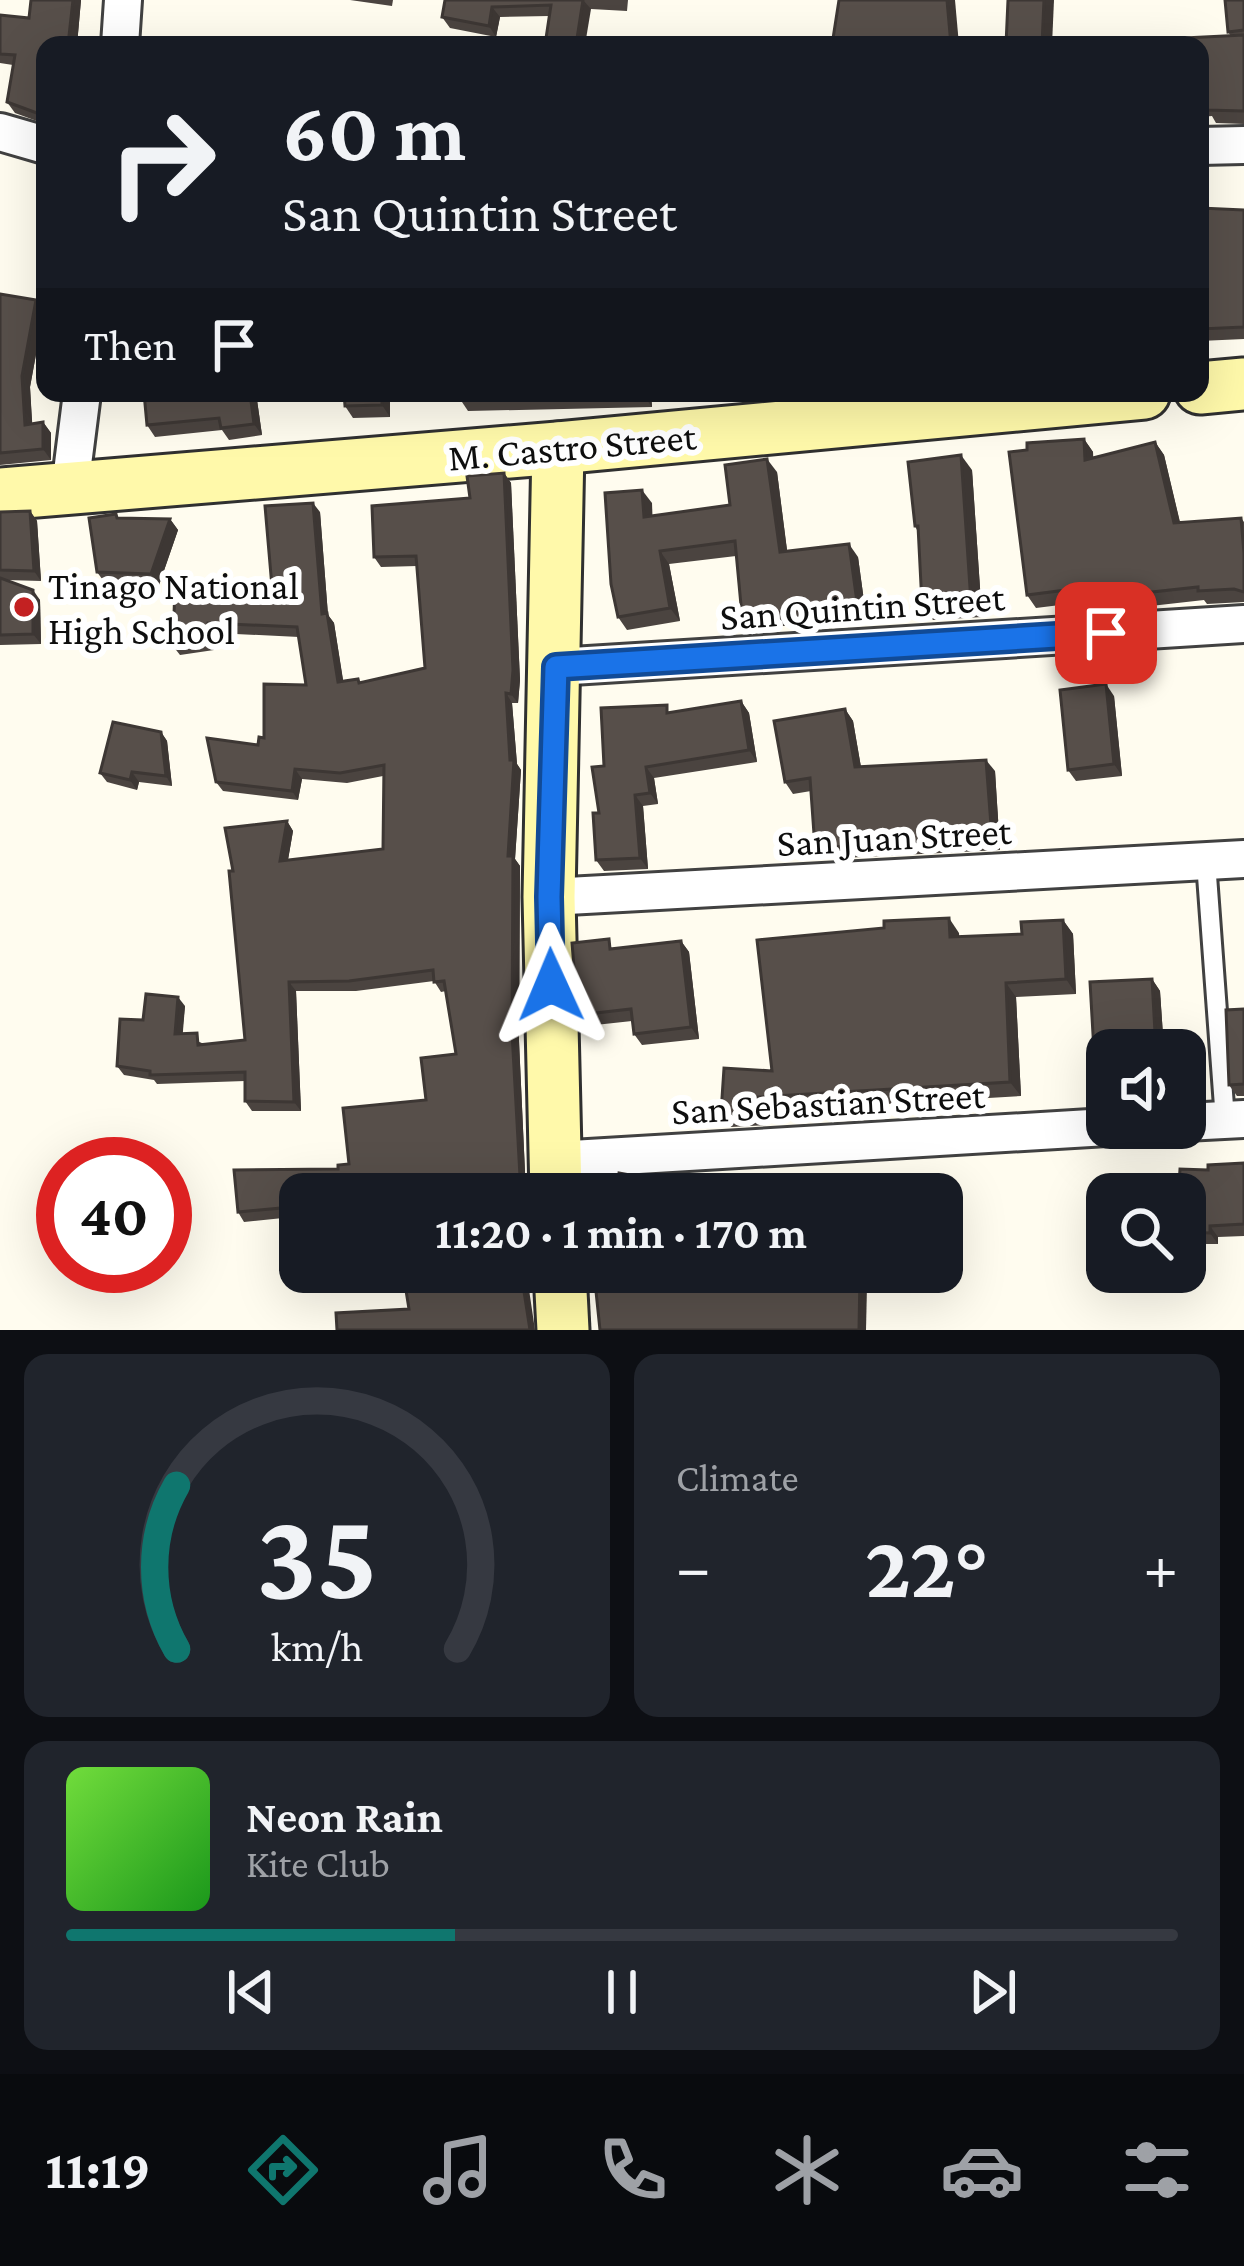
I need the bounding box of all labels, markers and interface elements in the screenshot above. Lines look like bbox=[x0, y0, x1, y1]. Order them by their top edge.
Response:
icon: right bbox=[84, 84, 240, 240]
text: 60 m bbox=[282, 85, 466, 178]
text: San Quintin Street bbox=[282, 183, 677, 243]
icon: arrive bbox=[201, 312, 267, 378]
text: Then bbox=[84, 320, 177, 370]
street label: M. Castro Street bbox=[446, 414, 699, 479]
place label: Tinago National High School bbox=[48, 564, 299, 653]
street label: San Quintin Street bbox=[718, 575, 1007, 638]
pin bbox=[1055, 582, 1157, 684]
marker: Tinago National High School bbox=[11, 594, 37, 620]
icon: arrive bbox=[1073, 600, 1139, 666]
street label: San Juan Street bbox=[776, 809, 1013, 864]
position arrow bbox=[488, 922, 614, 1048]
map controls bbox=[1086, 1029, 1206, 1293]
button: sound bbox=[1086, 1029, 1206, 1149]
street label: San Sebastian Street bbox=[670, 1073, 987, 1132]
speed limit sign: 40 bbox=[36, 1137, 192, 1293]
button: search bbox=[1086, 1173, 1206, 1293]
text: 11:20 · 1 min · 170 m bbox=[435, 1208, 807, 1258]
text: Climate bbox=[676, 1456, 799, 1499]
text: 35 bbox=[256, 1486, 378, 1625]
text: 22° bbox=[865, 1516, 989, 1616]
text: − bbox=[676, 1530, 711, 1603]
text: + bbox=[1143, 1530, 1178, 1603]
text: km/h bbox=[271, 1622, 363, 1669]
text: Neon Rain bbox=[246, 1792, 443, 1842]
text: Kite Club bbox=[246, 1842, 390, 1885]
icon: previous bbox=[218, 1959, 284, 2025]
icon: pause bbox=[589, 1959, 655, 2025]
icon: next bbox=[960, 1959, 1026, 2025]
icon: directions bbox=[241, 2128, 325, 2212]
icon: music bbox=[416, 2128, 500, 2212]
icon: phone bbox=[591, 2128, 675, 2212]
icon: climate bbox=[765, 2128, 849, 2212]
icon: car bbox=[940, 2128, 1024, 2212]
icon: filters bbox=[1115, 2128, 1199, 2212]
text: 11:19 bbox=[45, 2140, 150, 2200]

